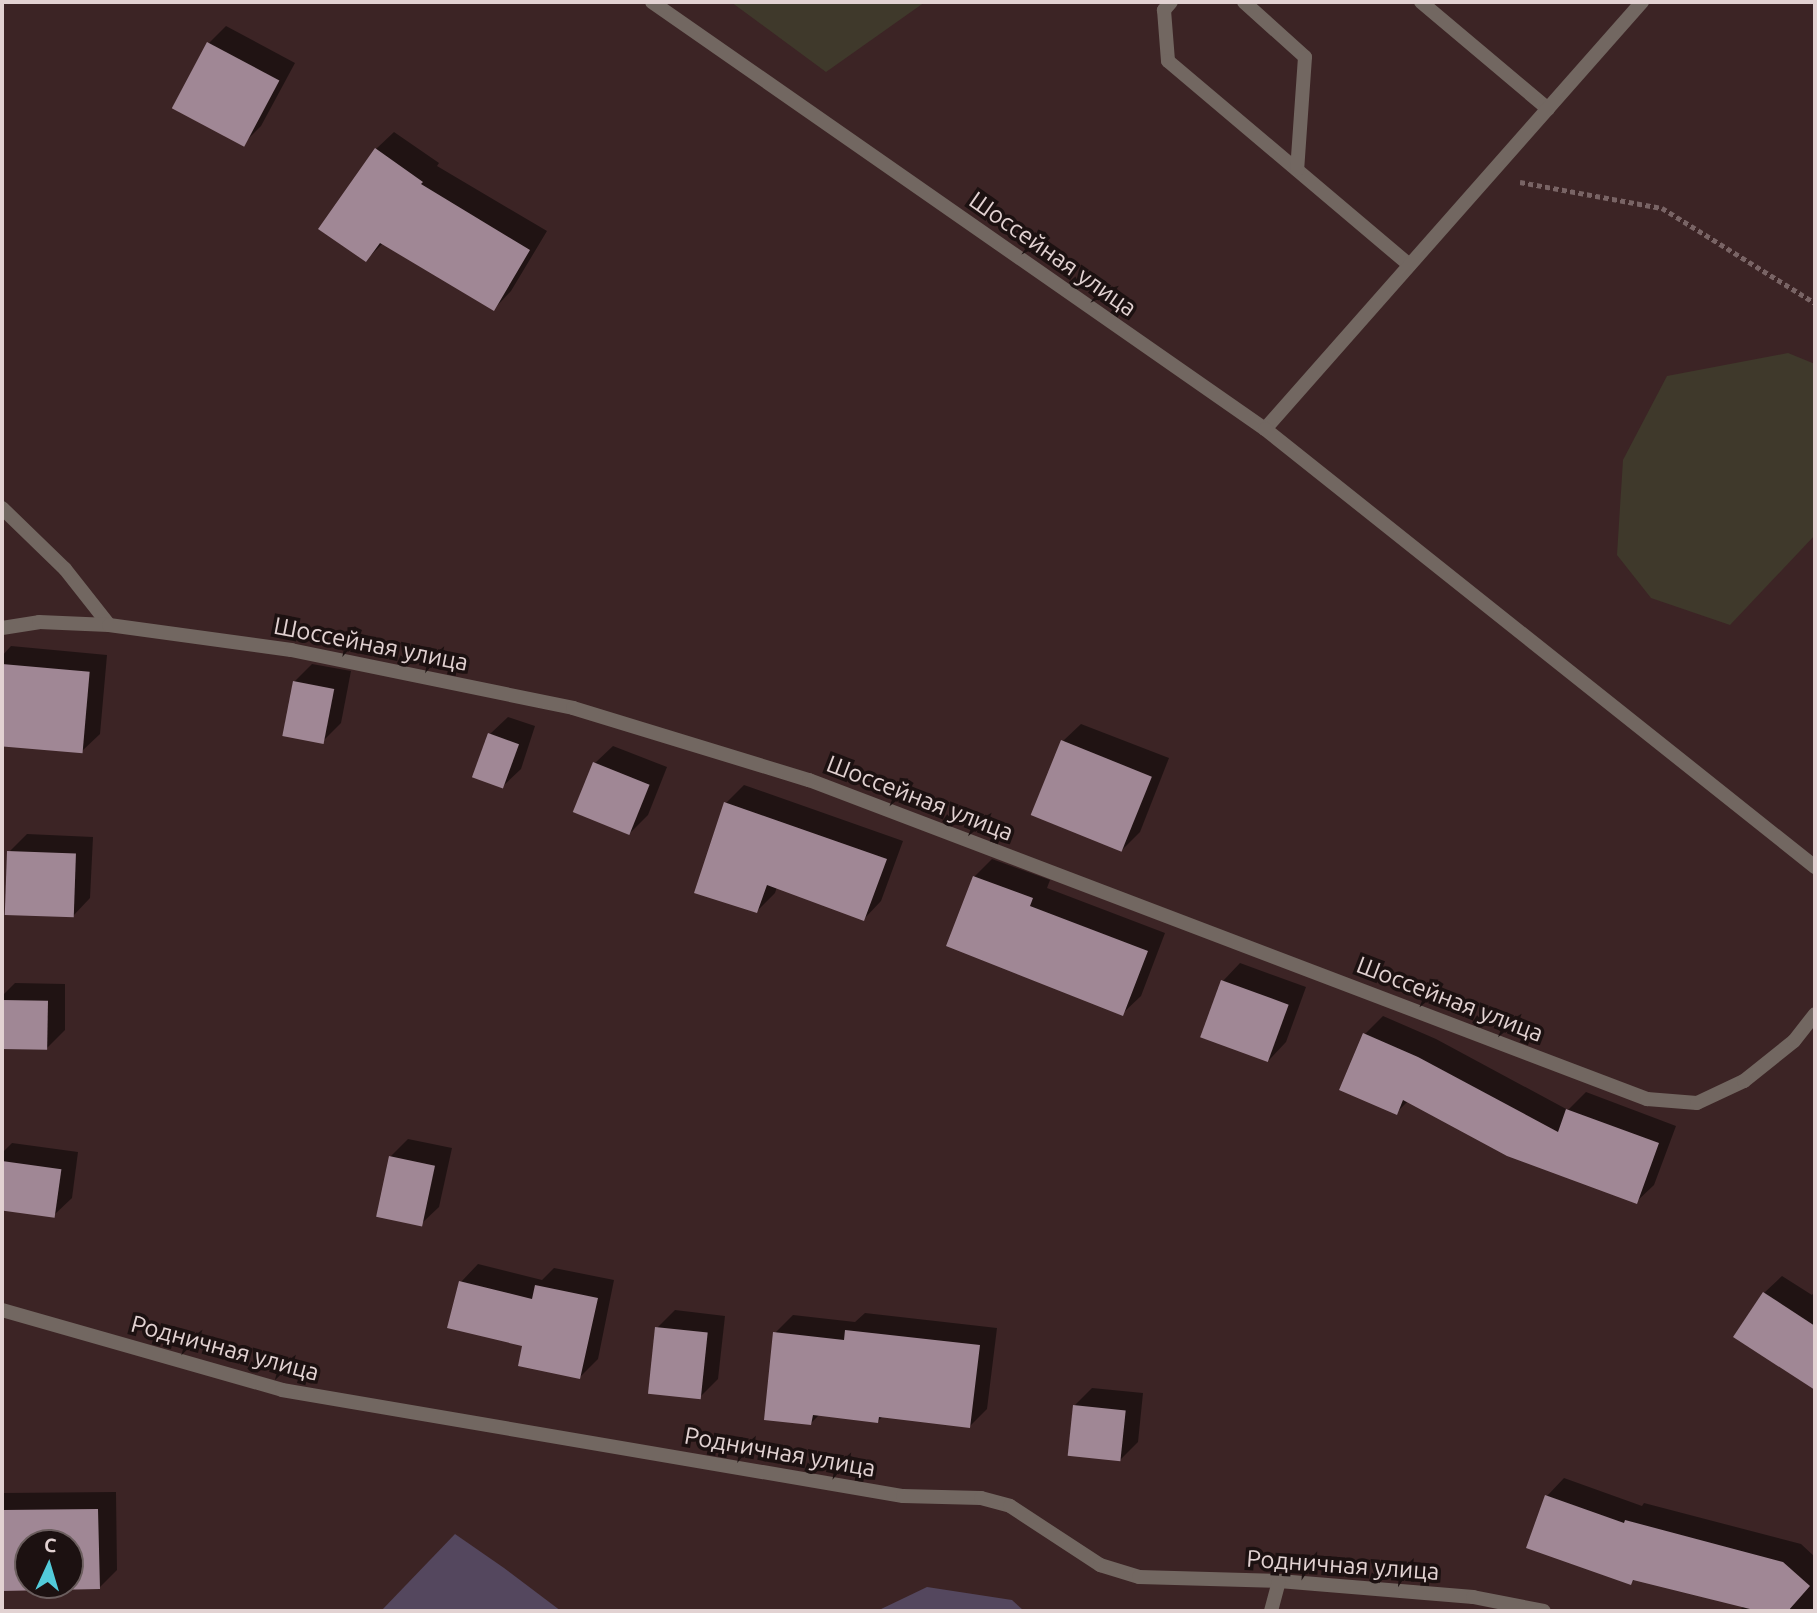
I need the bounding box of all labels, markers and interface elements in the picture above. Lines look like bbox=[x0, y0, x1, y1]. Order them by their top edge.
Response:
street label: Шоссейная улица bbox=[964, 186, 1142, 322]
street label: Шоссейная улица bbox=[271, 611, 471, 677]
street label: Шоссейная улица bbox=[823, 749, 1017, 847]
street label: Шоссейная улица bbox=[1353, 950, 1547, 1048]
street label: Родничная улица bbox=[128, 1309, 322, 1387]
street label: Родничная улица bbox=[682, 1421, 878, 1483]
north arrow bbox=[14, 1529, 84, 1599]
text: С bbox=[43, 1534, 57, 1556]
street label: Родничная улица bbox=[1246, 1544, 1440, 1586]

